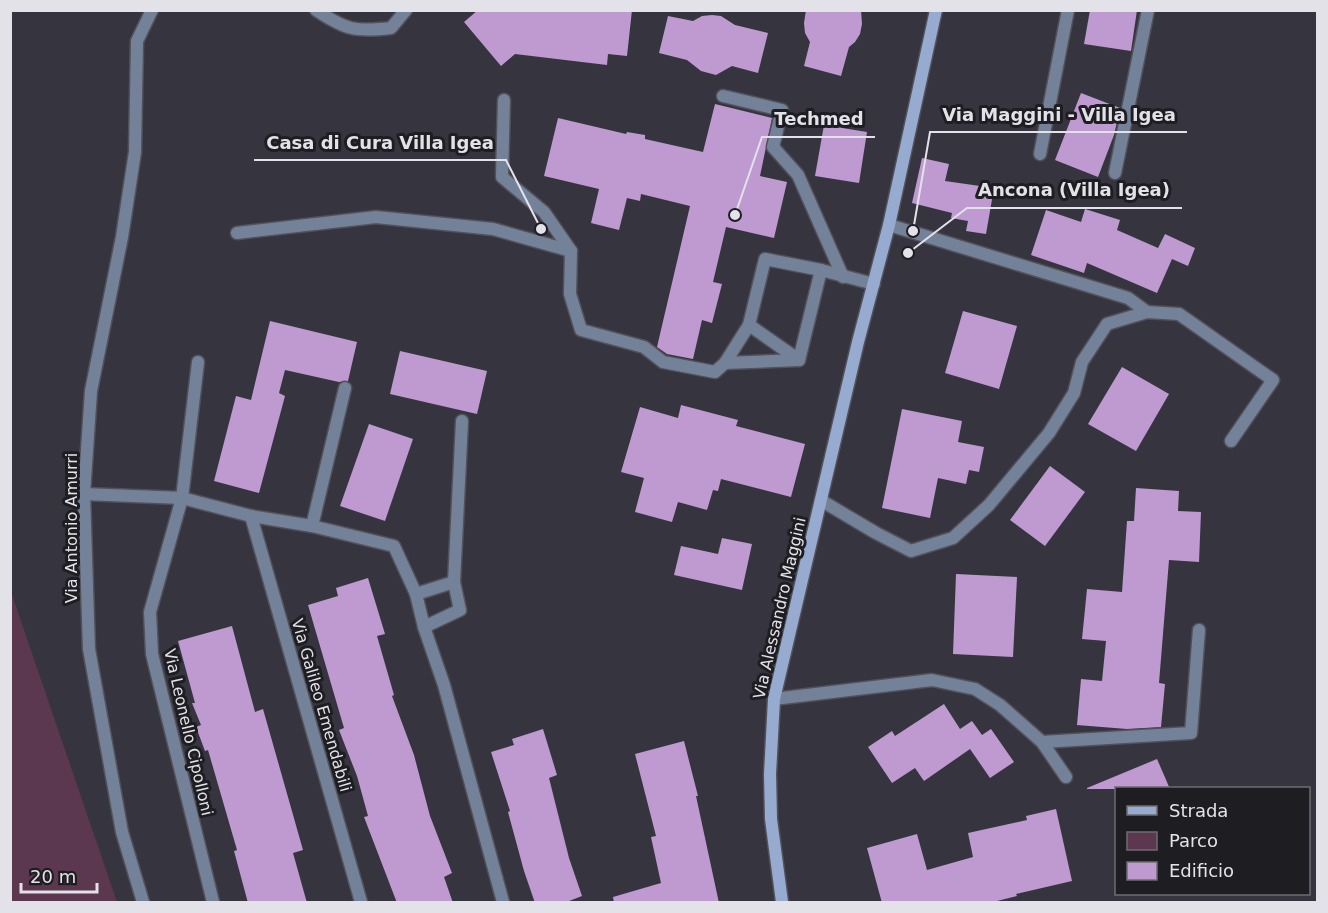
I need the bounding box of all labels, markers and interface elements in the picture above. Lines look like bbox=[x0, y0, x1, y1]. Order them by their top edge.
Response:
callout: Via Maggini - Villa Igea bbox=[930, 96, 1187, 132]
callout: Techmed bbox=[762, 101, 875, 137]
text: Via Maggini - Villa Igea bbox=[942, 104, 1176, 125]
text: Techmed bbox=[774, 108, 864, 129]
callout: Casa di Cura Villa Igea bbox=[254, 124, 506, 160]
text: Casa di Cura Villa Igea bbox=[266, 132, 494, 153]
callout: Ancona (Villa Igea) bbox=[967, 172, 1182, 208]
text: Ancona (Villa Igea) bbox=[978, 179, 1170, 200]
street label: Via Antonio Amurri bbox=[62, 453, 81, 603]
street label: Via Alessandro Maggini bbox=[749, 515, 810, 701]
street label: Via Galileo Emendabili bbox=[288, 616, 355, 794]
street label: Via Leonello Cipolloni bbox=[160, 647, 217, 817]
legend bbox=[1115, 787, 1310, 895]
text: Strada bbox=[1169, 800, 1228, 821]
text: Parco bbox=[1169, 830, 1218, 851]
scale bar bbox=[21, 856, 98, 894]
text: Edificio bbox=[1169, 860, 1234, 881]
text: 20 m bbox=[30, 866, 76, 887]

